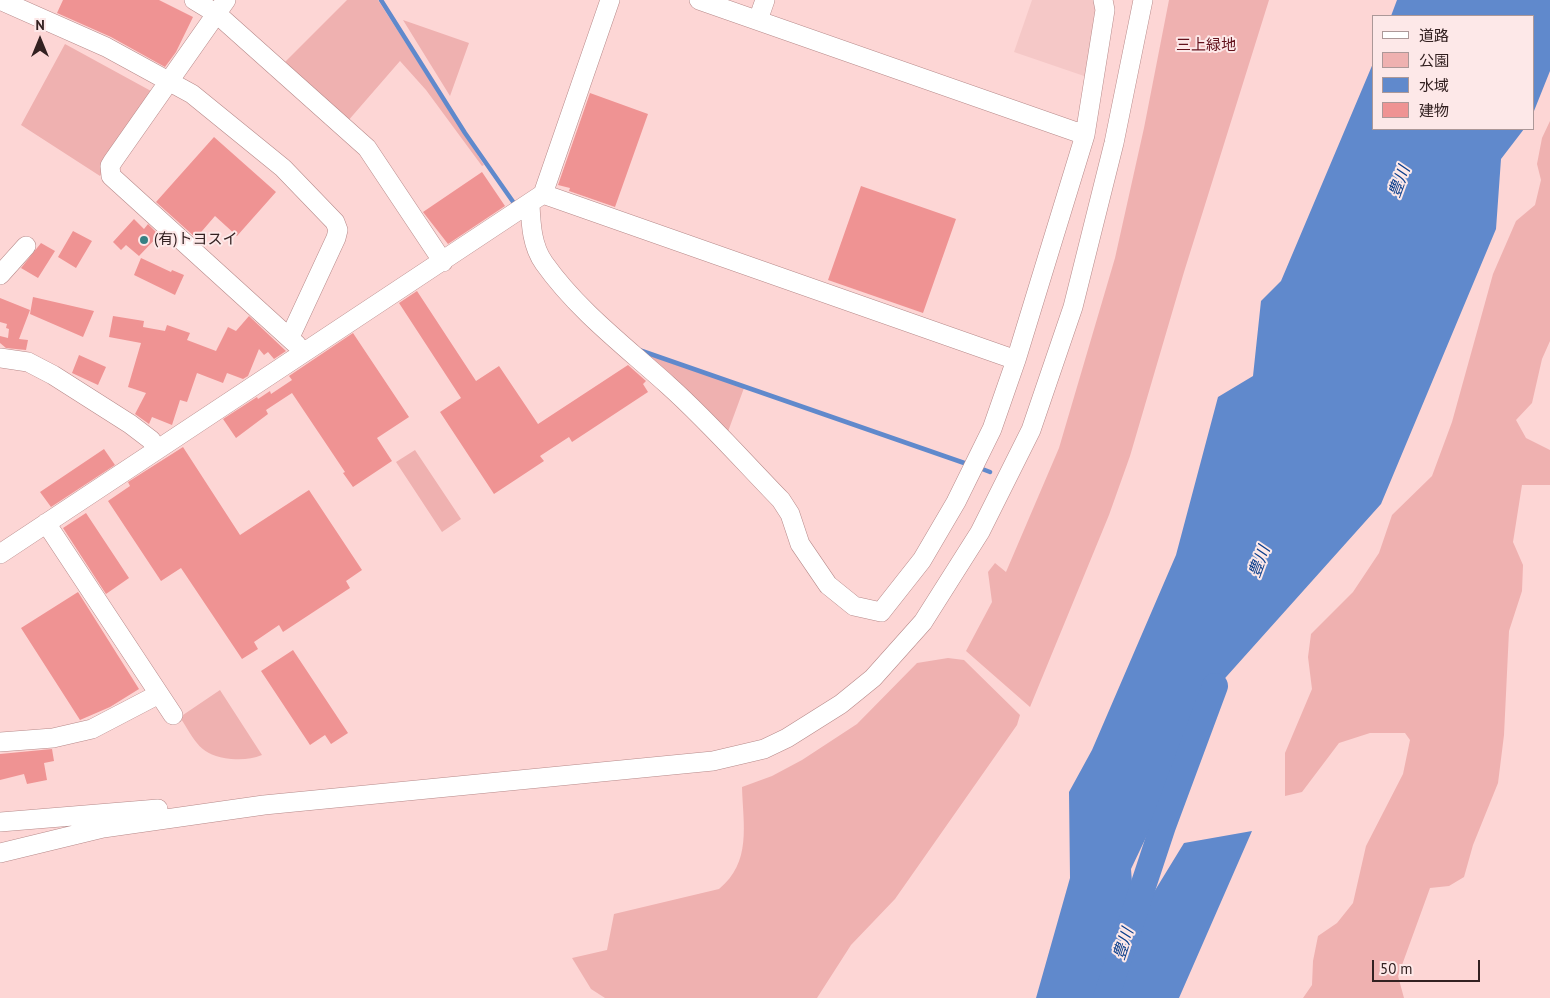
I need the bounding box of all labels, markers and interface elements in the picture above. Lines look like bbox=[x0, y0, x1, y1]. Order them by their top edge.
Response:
north arrow bbox=[15, 15, 65, 65]
legend bbox=[1372, 15, 1535, 130]
text: N bbox=[35, 16, 45, 34]
text: 道路 bbox=[1419, 26, 1449, 45]
park label: 三上緑地 bbox=[1176, 37, 1236, 55]
text: 公園 bbox=[1419, 51, 1449, 70]
text: 水域 bbox=[1419, 76, 1449, 95]
text: 建物 bbox=[1419, 101, 1449, 120]
water label: 豊川 bbox=[1386, 164, 1414, 200]
place label: (有)トヨスイ bbox=[154, 231, 237, 249]
marker: (有)トヨスイ bbox=[138, 234, 150, 246]
water label: 豊川 bbox=[1246, 544, 1274, 580]
water label: 豊川 bbox=[1110, 926, 1138, 962]
scale bar bbox=[1375, 950, 1482, 982]
text: 50 m bbox=[1380, 959, 1413, 978]

